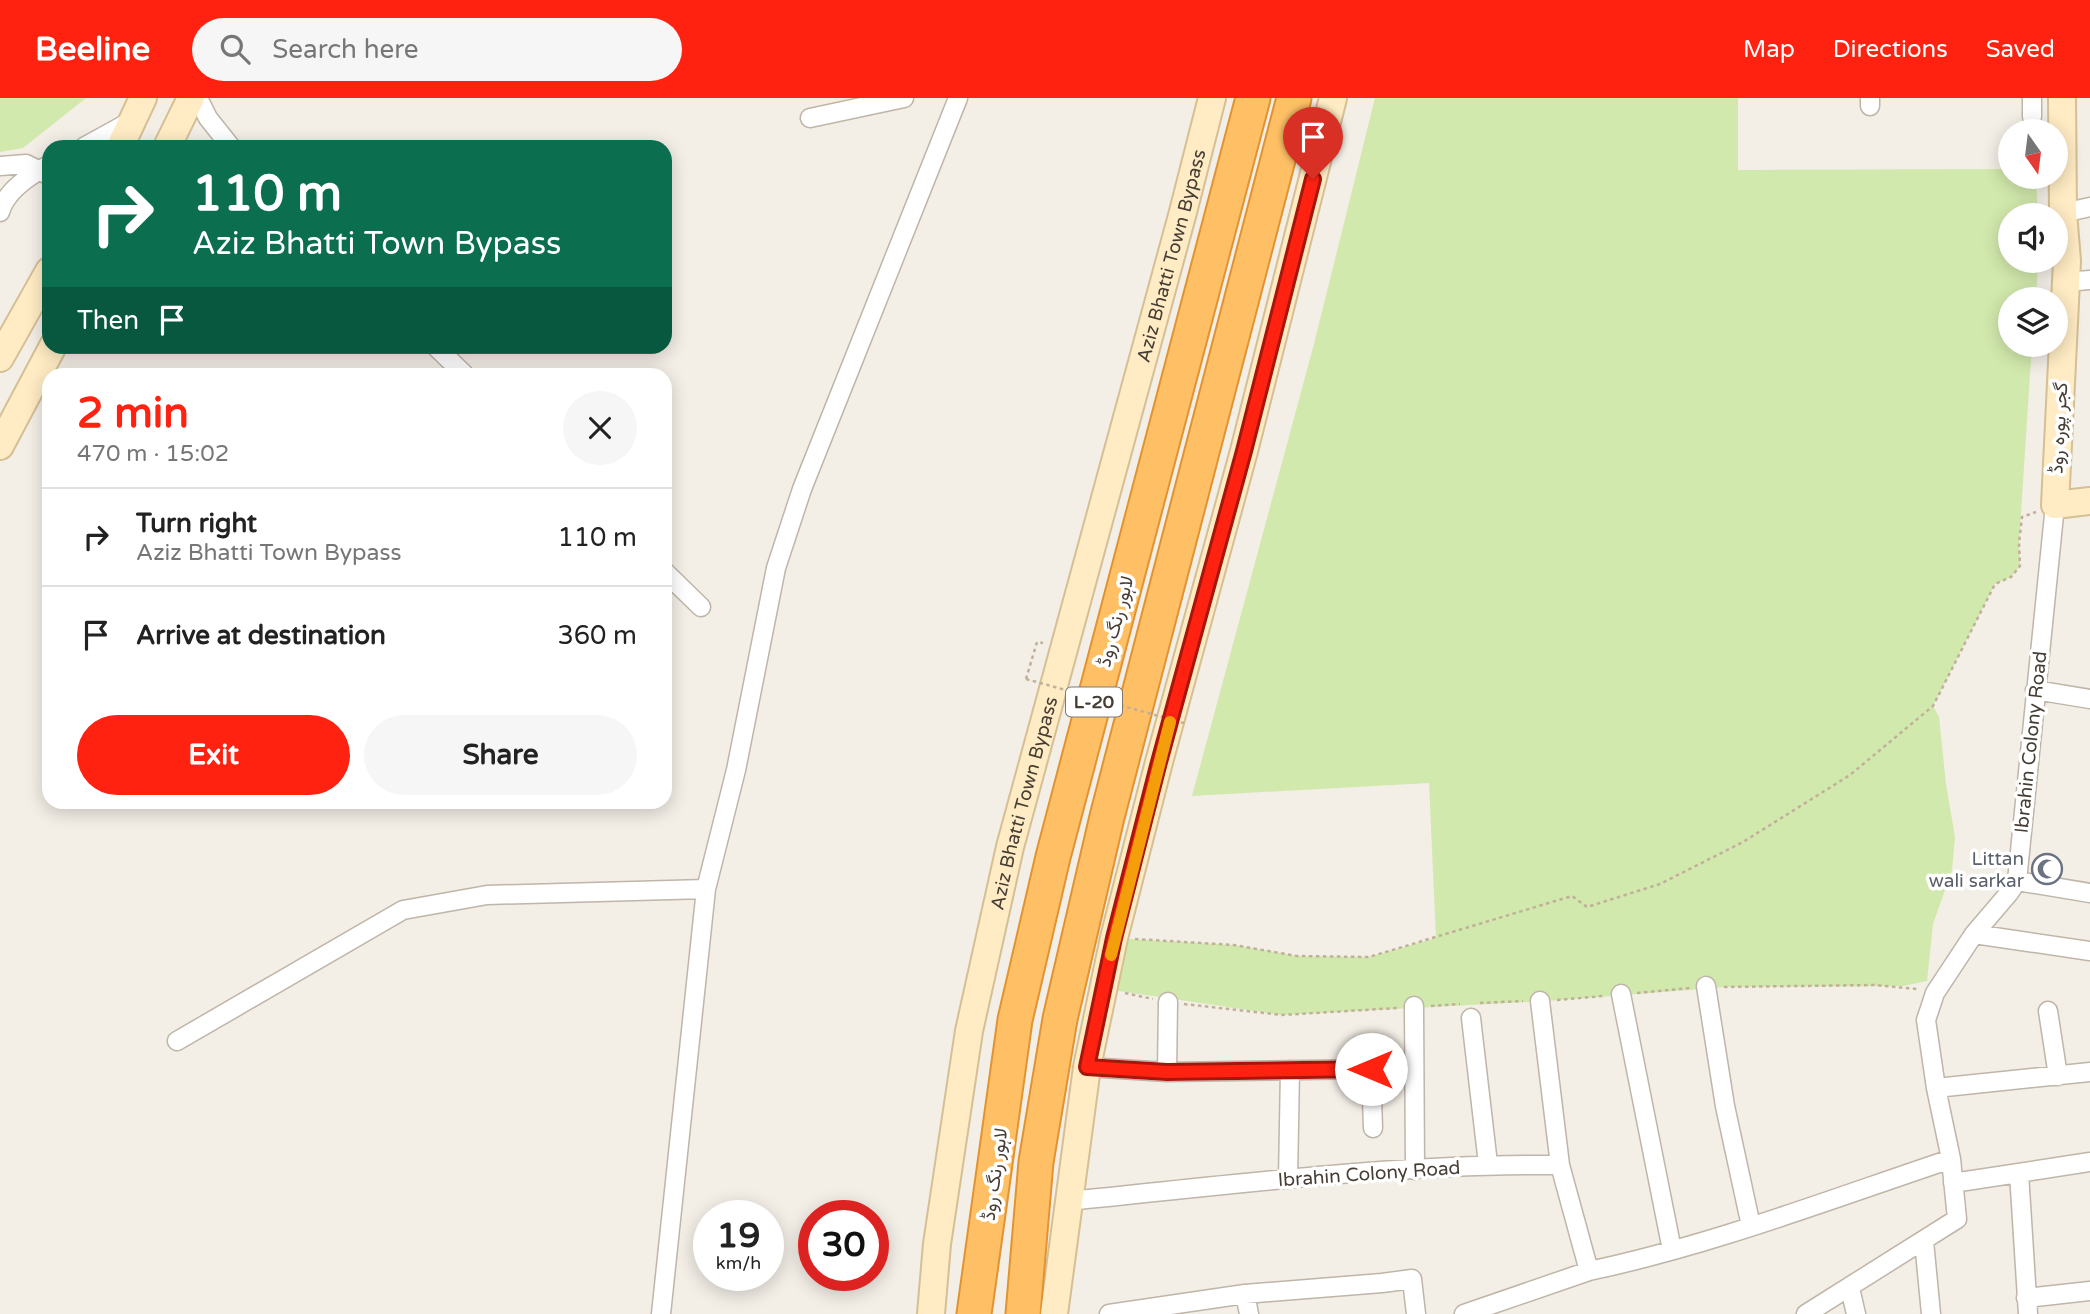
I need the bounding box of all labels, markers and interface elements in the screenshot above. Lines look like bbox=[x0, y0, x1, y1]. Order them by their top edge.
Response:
search box bbox=[192, 18, 682, 81]
text: Beeline bbox=[35, 30, 150, 69]
icon: search bbox=[216, 30, 254, 68]
text: Search here bbox=[272, 34, 418, 65]
text: Map bbox=[1743, 35, 1795, 64]
text: Directions bbox=[1833, 35, 1948, 64]
text: Saved bbox=[1986, 35, 2055, 64]
pin bbox=[1283, 107, 1343, 179]
icon: arrive bbox=[1294, 118, 1332, 156]
north arrow bbox=[1998, 119, 2068, 189]
map controls bbox=[1998, 119, 2068, 357]
street label: Aziz Bhatti Town Bypass bbox=[1133, 147, 1211, 365]
text: 110 m bbox=[192, 165, 342, 224]
icon: right bbox=[77, 168, 168, 259]
button: sound bbox=[1998, 203, 2068, 273]
text: Aziz Bhatti Town Bypass bbox=[192, 225, 561, 263]
button: layers bbox=[1998, 287, 2068, 357]
icon: arrive bbox=[153, 301, 191, 339]
text: Then bbox=[77, 305, 139, 336]
street label: گجر پورہ روڈ bbox=[2046, 382, 2074, 474]
text: 2 min bbox=[77, 388, 189, 439]
button: close bbox=[563, 391, 637, 465]
text: 470 m · 15:02 bbox=[77, 440, 229, 468]
text: Turn right bbox=[136, 508, 257, 539]
icon: right bbox=[77, 518, 115, 556]
text: 110 m bbox=[557, 522, 637, 553]
text: Aziz Bhatti Town Bypass bbox=[136, 539, 402, 567]
street label: لاہور رنگ روڈ bbox=[1093, 573, 1140, 669]
icon: arrive bbox=[77, 616, 115, 654]
text: Arrive at destination bbox=[136, 620, 386, 651]
text: 360 m bbox=[557, 620, 637, 651]
street label: Ibrahin Colony Road bbox=[2010, 650, 2051, 834]
road number: L-20 bbox=[1066, 688, 1122, 716]
street label: Aziz Bhatti Town Bypass bbox=[986, 694, 1062, 912]
button: Exit bbox=[77, 715, 350, 795]
button: Share bbox=[364, 715, 637, 795]
place label: Littan wali sarkar bbox=[1929, 848, 2025, 892]
mosque icon: Littan wali sarkar bbox=[2030, 852, 2064, 886]
position arrow bbox=[1334, 1032, 1408, 1106]
street label: لاہور رنگ روڈ bbox=[978, 1126, 1013, 1222]
street label: Ibrahin Colony Road bbox=[1277, 1157, 1461, 1191]
speed limit sign: 30 bbox=[798, 1200, 889, 1291]
text: 19 bbox=[717, 1215, 760, 1257]
text: km/h bbox=[716, 1252, 761, 1274]

